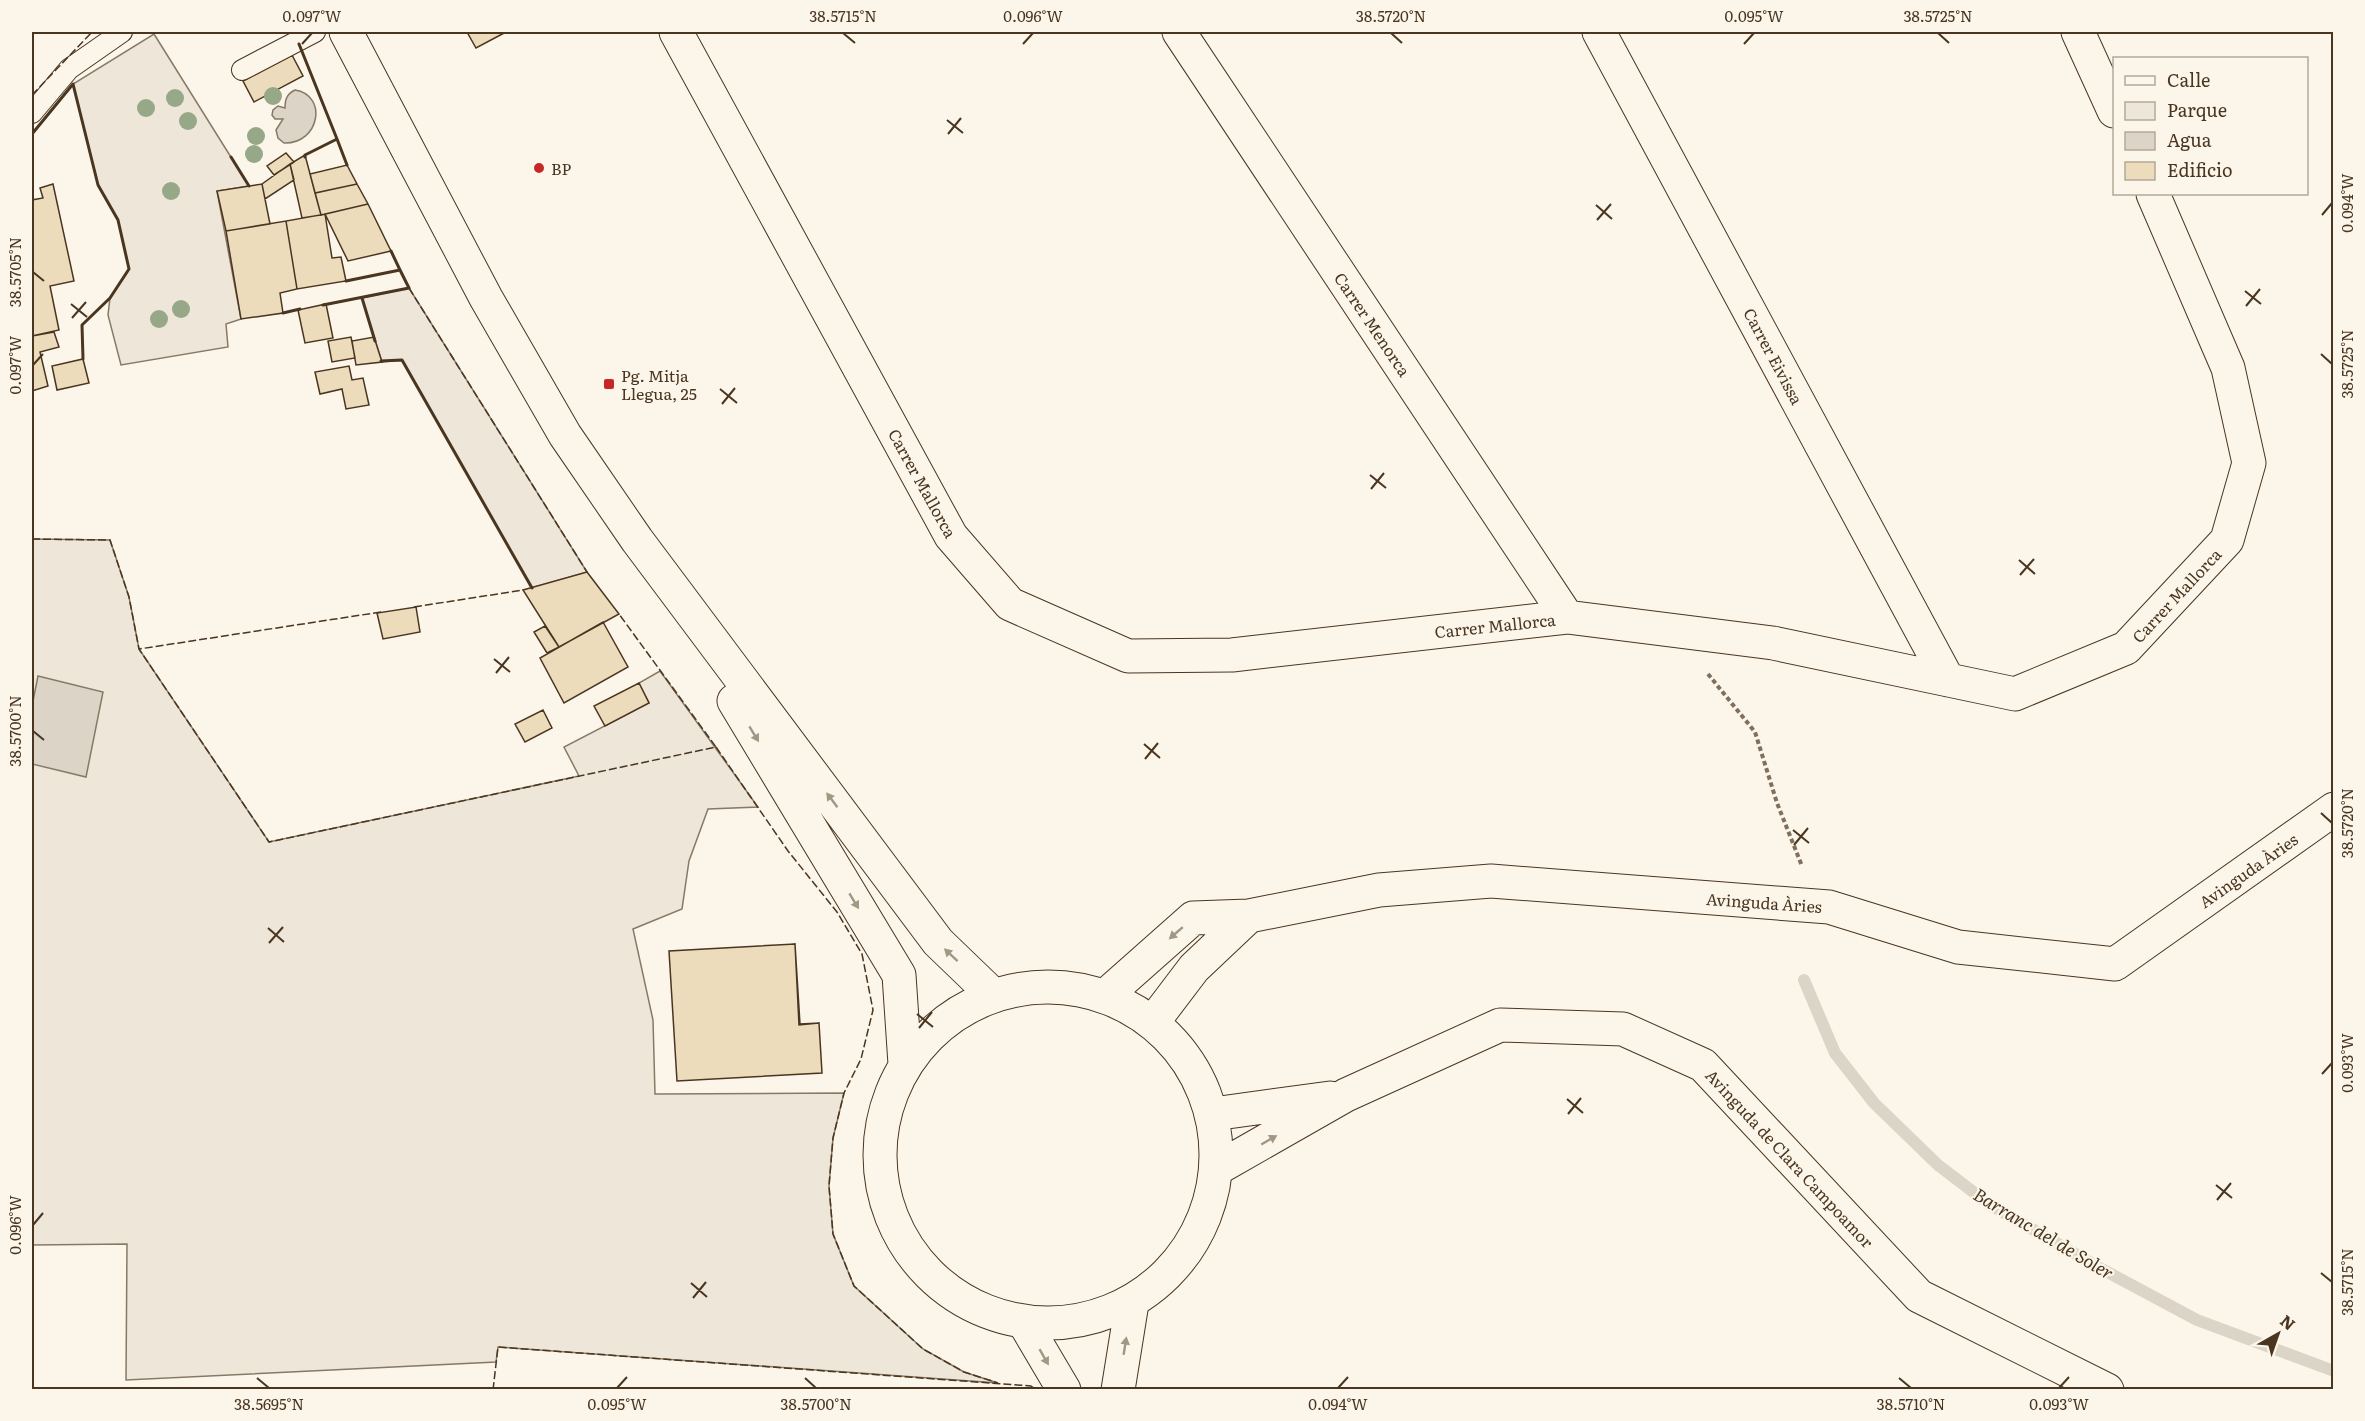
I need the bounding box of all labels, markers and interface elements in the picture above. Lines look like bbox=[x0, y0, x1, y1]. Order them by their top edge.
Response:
text: 0.097°W bbox=[283, 4, 342, 27]
text: 38.5715°N bbox=[809, 4, 877, 27]
text: 0.096°W bbox=[1003, 4, 1063, 27]
text: 38.5720°N bbox=[1356, 4, 1426, 27]
text: 0.095°W bbox=[1724, 4, 1784, 27]
text: 38.5725°N bbox=[1903, 4, 1973, 27]
legend bbox=[2113, 57, 2308, 195]
text: Calle bbox=[2167, 66, 2210, 93]
text: Parque bbox=[2167, 96, 2227, 123]
text: Agua bbox=[2167, 126, 2212, 153]
place label: BP bbox=[551, 156, 572, 180]
text: Edificio bbox=[2167, 156, 2233, 183]
marker: BP bbox=[532, 161, 546, 175]
text: 0.094°W bbox=[2335, 173, 2358, 233]
text: 38.5705°N bbox=[3, 237, 26, 307]
street label: Carrer Menorca bbox=[1329, 267, 1417, 381]
street label: Carrer Eivissa bbox=[1738, 303, 1810, 409]
text: 38.5725°N bbox=[2335, 329, 2358, 399]
text: 0.097°W bbox=[3, 335, 26, 394]
place label: Pg. Mitja Llegua, 25 bbox=[621, 363, 697, 405]
marker: Pg. Mitja Llegua, 25 bbox=[602, 377, 616, 391]
street label: Carrer Mallorca bbox=[883, 424, 963, 542]
street label: Carrer Mallorca bbox=[2126, 542, 2226, 648]
street label: Carrer Mallorca bbox=[1433, 607, 1557, 643]
text: 38.5700°N bbox=[3, 695, 26, 767]
one-way arrow bbox=[749, 726, 759, 743]
text: 38.5720°N bbox=[2335, 788, 2358, 858]
one-way arrow bbox=[826, 793, 838, 808]
street label: Avinguda Àries bbox=[2194, 827, 2302, 913]
street label: Avinguda Àries bbox=[1705, 886, 1823, 918]
one-way arrow bbox=[849, 893, 860, 909]
one-way arrow bbox=[1168, 926, 1183, 940]
one-way arrow bbox=[944, 948, 958, 962]
text: 0.093°W bbox=[2335, 1033, 2358, 1093]
street label: Avinguda de Clara Campoamor bbox=[1701, 1063, 1880, 1253]
one-way arrow bbox=[1261, 1134, 1277, 1145]
water label: Barranc del de Soler bbox=[1969, 1180, 2119, 1286]
text: 0.096°W bbox=[3, 1195, 26, 1255]
text: 38.5715°N bbox=[2335, 1248, 2358, 1316]
north arrow bbox=[2248, 1304, 2308, 1364]
text: N bbox=[2275, 1308, 2301, 1335]
one-way arrow bbox=[1121, 1337, 1130, 1356]
one-way arrow bbox=[1039, 1348, 1049, 1365]
text: 38.5695°N bbox=[234, 1392, 304, 1415]
text: 0.095°W bbox=[587, 1392, 647, 1415]
text: 38.5700°N bbox=[780, 1392, 852, 1415]
text: 0.094°W bbox=[1308, 1392, 1368, 1415]
text: 38.5710°N bbox=[1877, 1392, 1945, 1415]
text: 0.093°W bbox=[2029, 1392, 2089, 1415]

